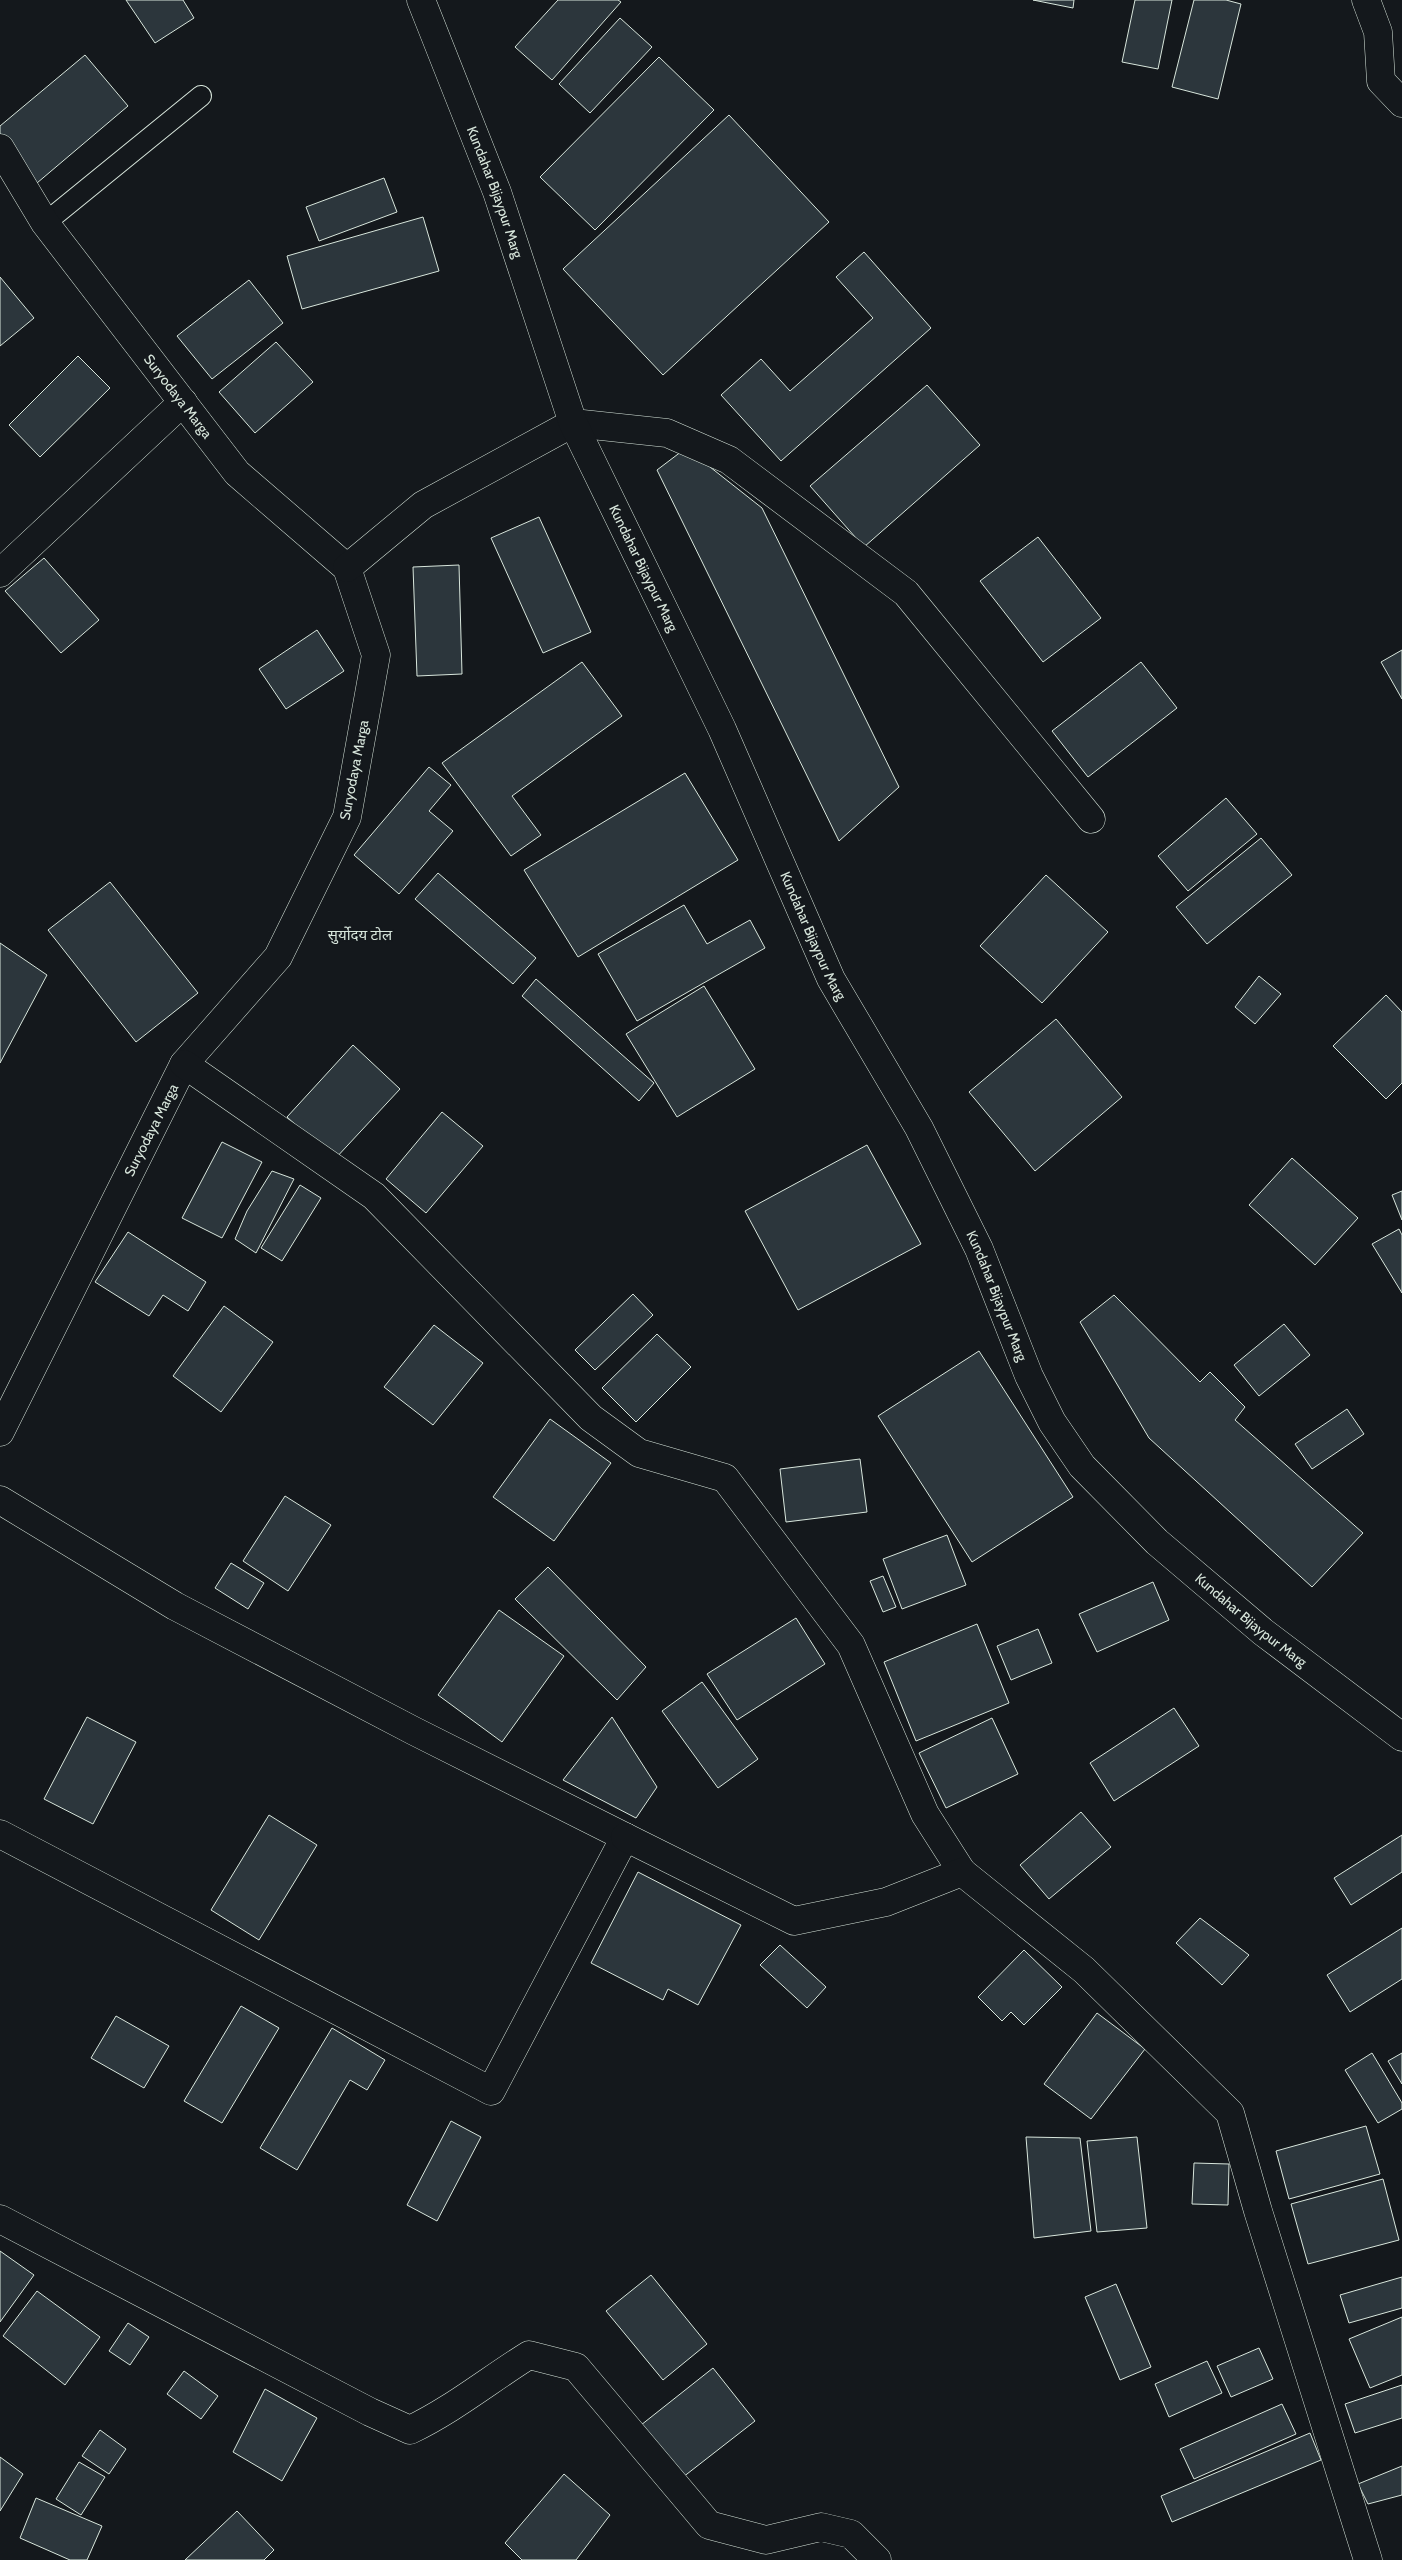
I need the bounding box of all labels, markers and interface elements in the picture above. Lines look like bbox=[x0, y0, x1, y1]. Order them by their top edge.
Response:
street label: Kundahar Bijaypur Marg bbox=[463, 124, 527, 261]
street label: Suryodaya Marga bbox=[140, 350, 216, 442]
street label: Kundahar Bijaypur Marg bbox=[605, 502, 683, 635]
street label: Suryodaya Marga bbox=[335, 718, 373, 822]
street label: Kundahar Bijaypur Marg bbox=[776, 869, 851, 1004]
district label: सुर्योदय टोल bbox=[328, 926, 393, 945]
street label: Suryodaya Marga bbox=[120, 1080, 182, 1179]
street label: Kundahar Bijaypur Marg bbox=[962, 1228, 1032, 1365]
street label: Kundahar Bijaypur Marg bbox=[1191, 1569, 1311, 1672]

